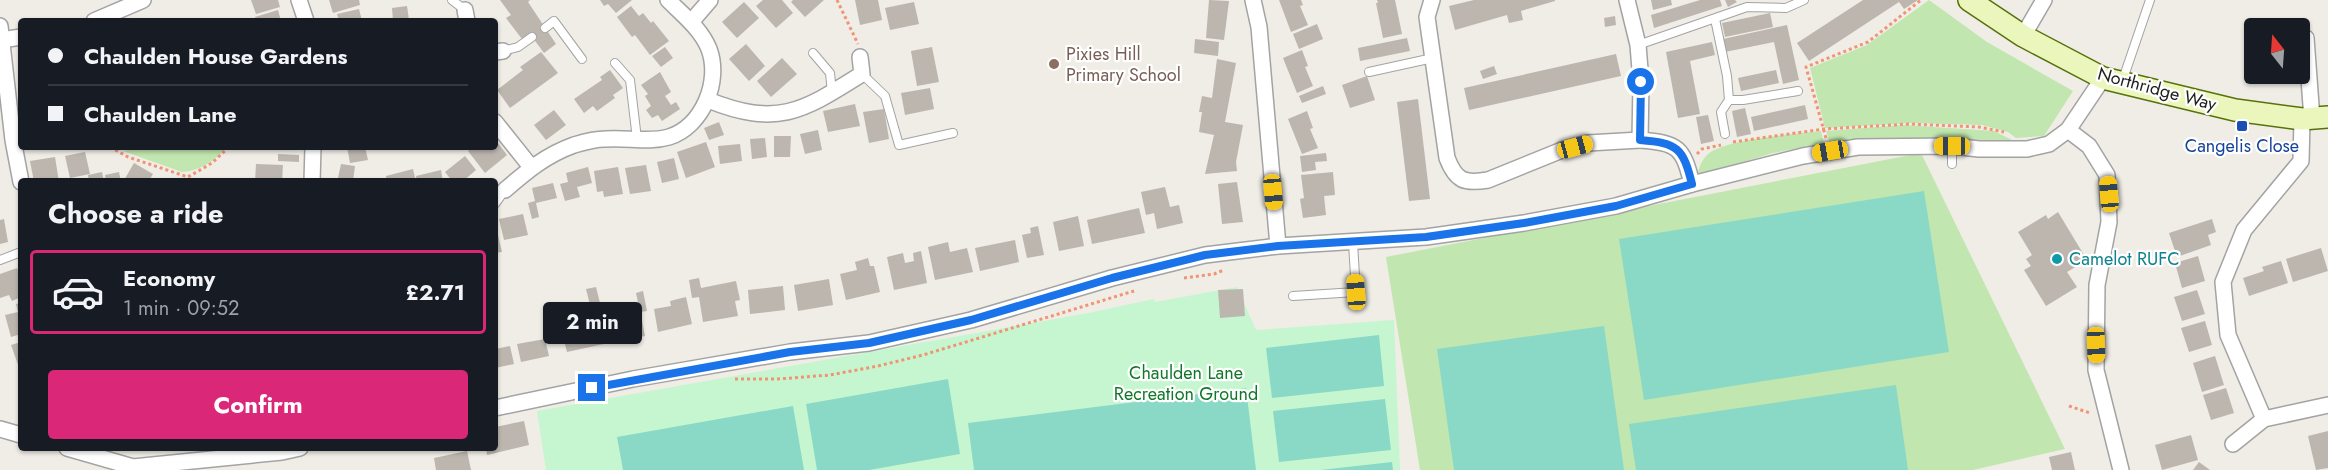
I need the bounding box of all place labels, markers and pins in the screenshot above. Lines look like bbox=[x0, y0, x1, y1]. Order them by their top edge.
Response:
place label: Pixies Hill Primary School bbox=[1066, 41, 1181, 88]
marker: Pixies Hill Primary School bbox=[1047, 57, 1061, 71]
marker: Cangelis Close bbox=[2235, 119, 2249, 133]
place label: Cangelis Close bbox=[2185, 133, 2299, 159]
place label: Camelot RUFC bbox=[2069, 246, 2180, 272]
marker: Camelot RUFC bbox=[2050, 252, 2064, 266]

